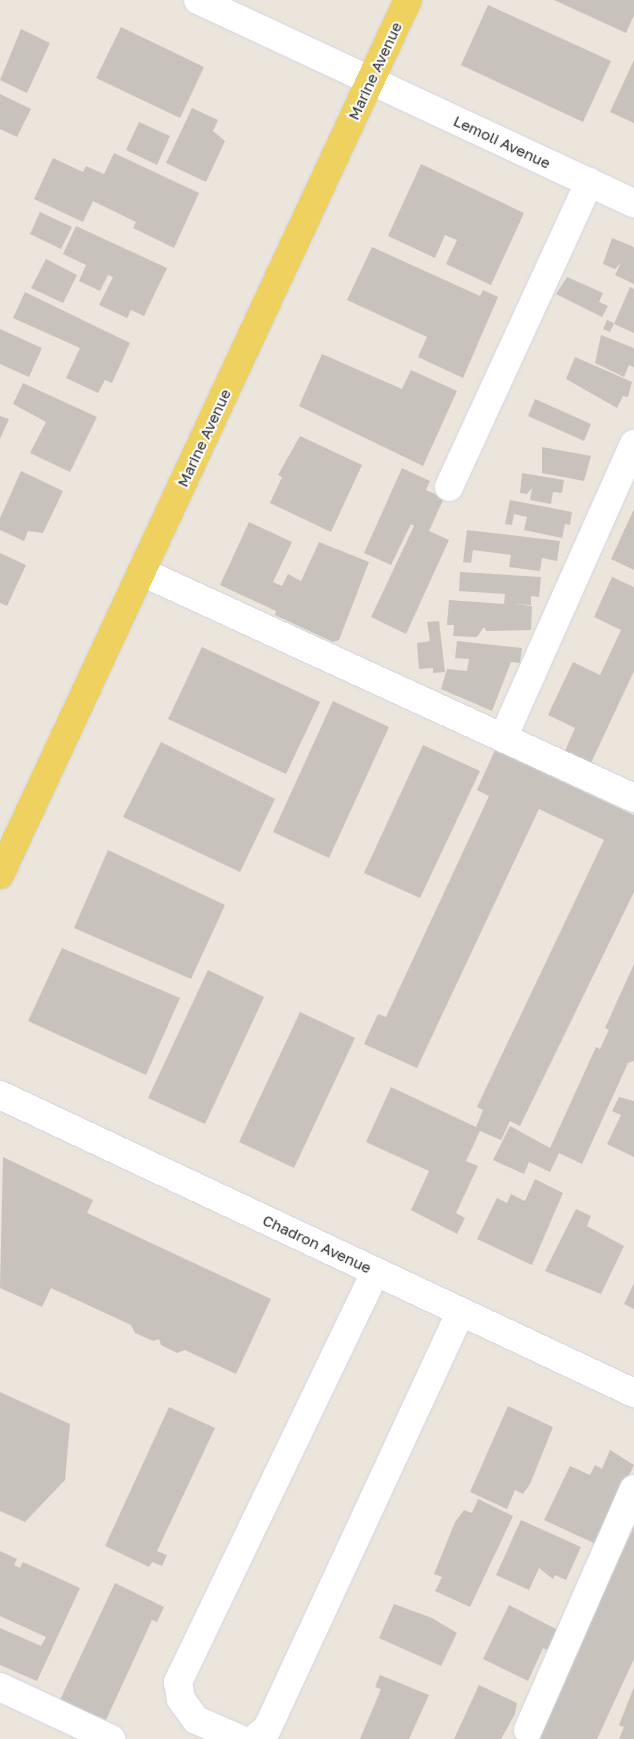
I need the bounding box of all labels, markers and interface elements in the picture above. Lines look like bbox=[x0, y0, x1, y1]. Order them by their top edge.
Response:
street label: Marine Avenue bbox=[344, 19, 406, 123]
street label: Lemoli Avenue bbox=[451, 112, 553, 172]
street label: Marine Avenue bbox=[173, 386, 235, 490]
street label: Chadron Avenue bbox=[260, 1211, 374, 1277]

